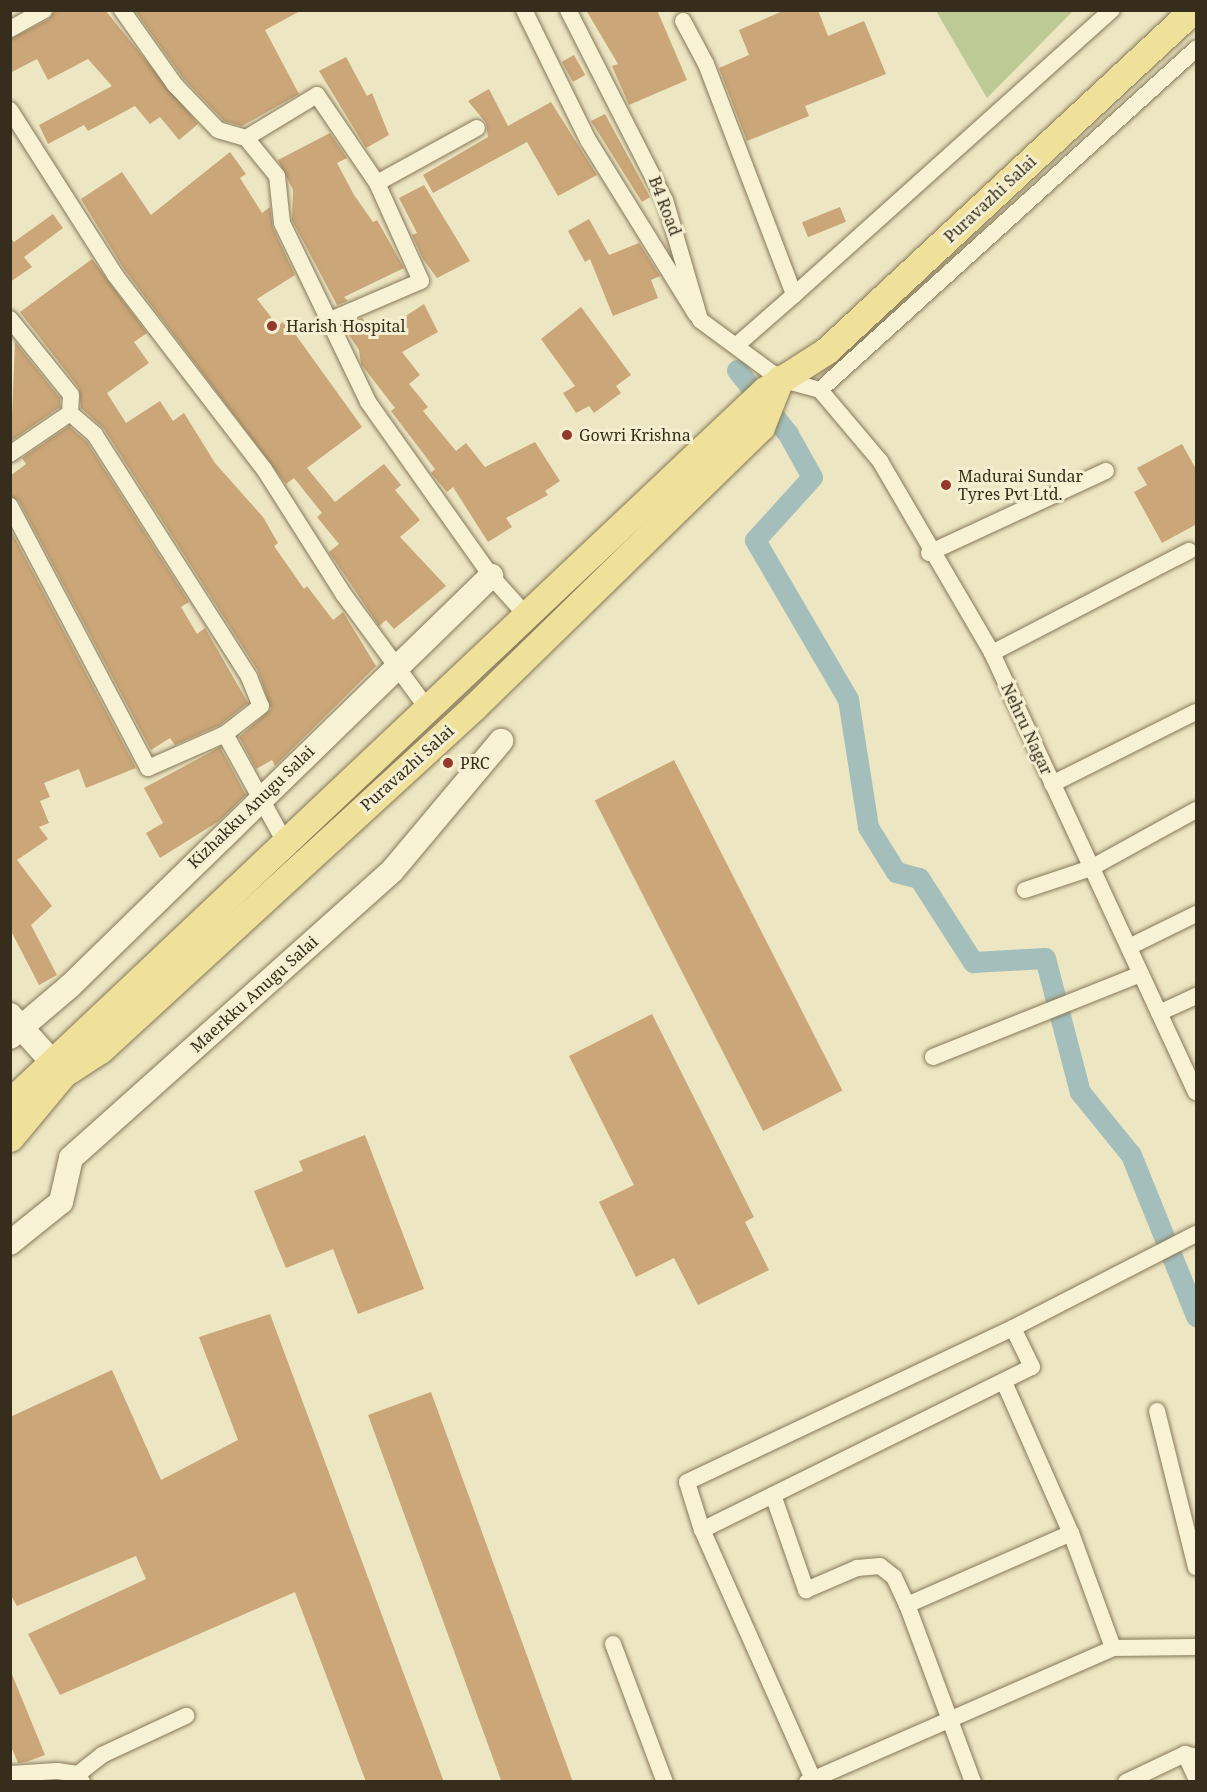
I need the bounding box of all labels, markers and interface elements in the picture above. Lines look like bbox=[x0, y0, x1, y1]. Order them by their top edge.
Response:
street label: Puravazhi Salai bbox=[940, 151, 1040, 247]
street label: B4 Road bbox=[645, 174, 685, 238]
place label: Harish Hospital bbox=[286, 316, 406, 336]
marker: Harish Hospital bbox=[263, 317, 281, 335]
place label: Gowri Krishna bbox=[579, 425, 691, 445]
marker: Gowri Krishna bbox=[560, 428, 574, 442]
place label: Madurai Sundar Tyres Pvt Ltd. bbox=[958, 466, 1083, 504]
marker: Madurai Sundar Tyres Pvt Ltd. bbox=[939, 478, 953, 492]
street label: Nehru Nagar bbox=[997, 680, 1057, 778]
street label: Puravazhi Salai bbox=[356, 721, 458, 815]
street label: Kizhakku Anugu Salai bbox=[184, 742, 318, 872]
place label: PRC bbox=[460, 753, 490, 773]
marker: PRC bbox=[441, 756, 455, 770]
street label: Maerkku Anugu Salai bbox=[186, 932, 322, 1056]

